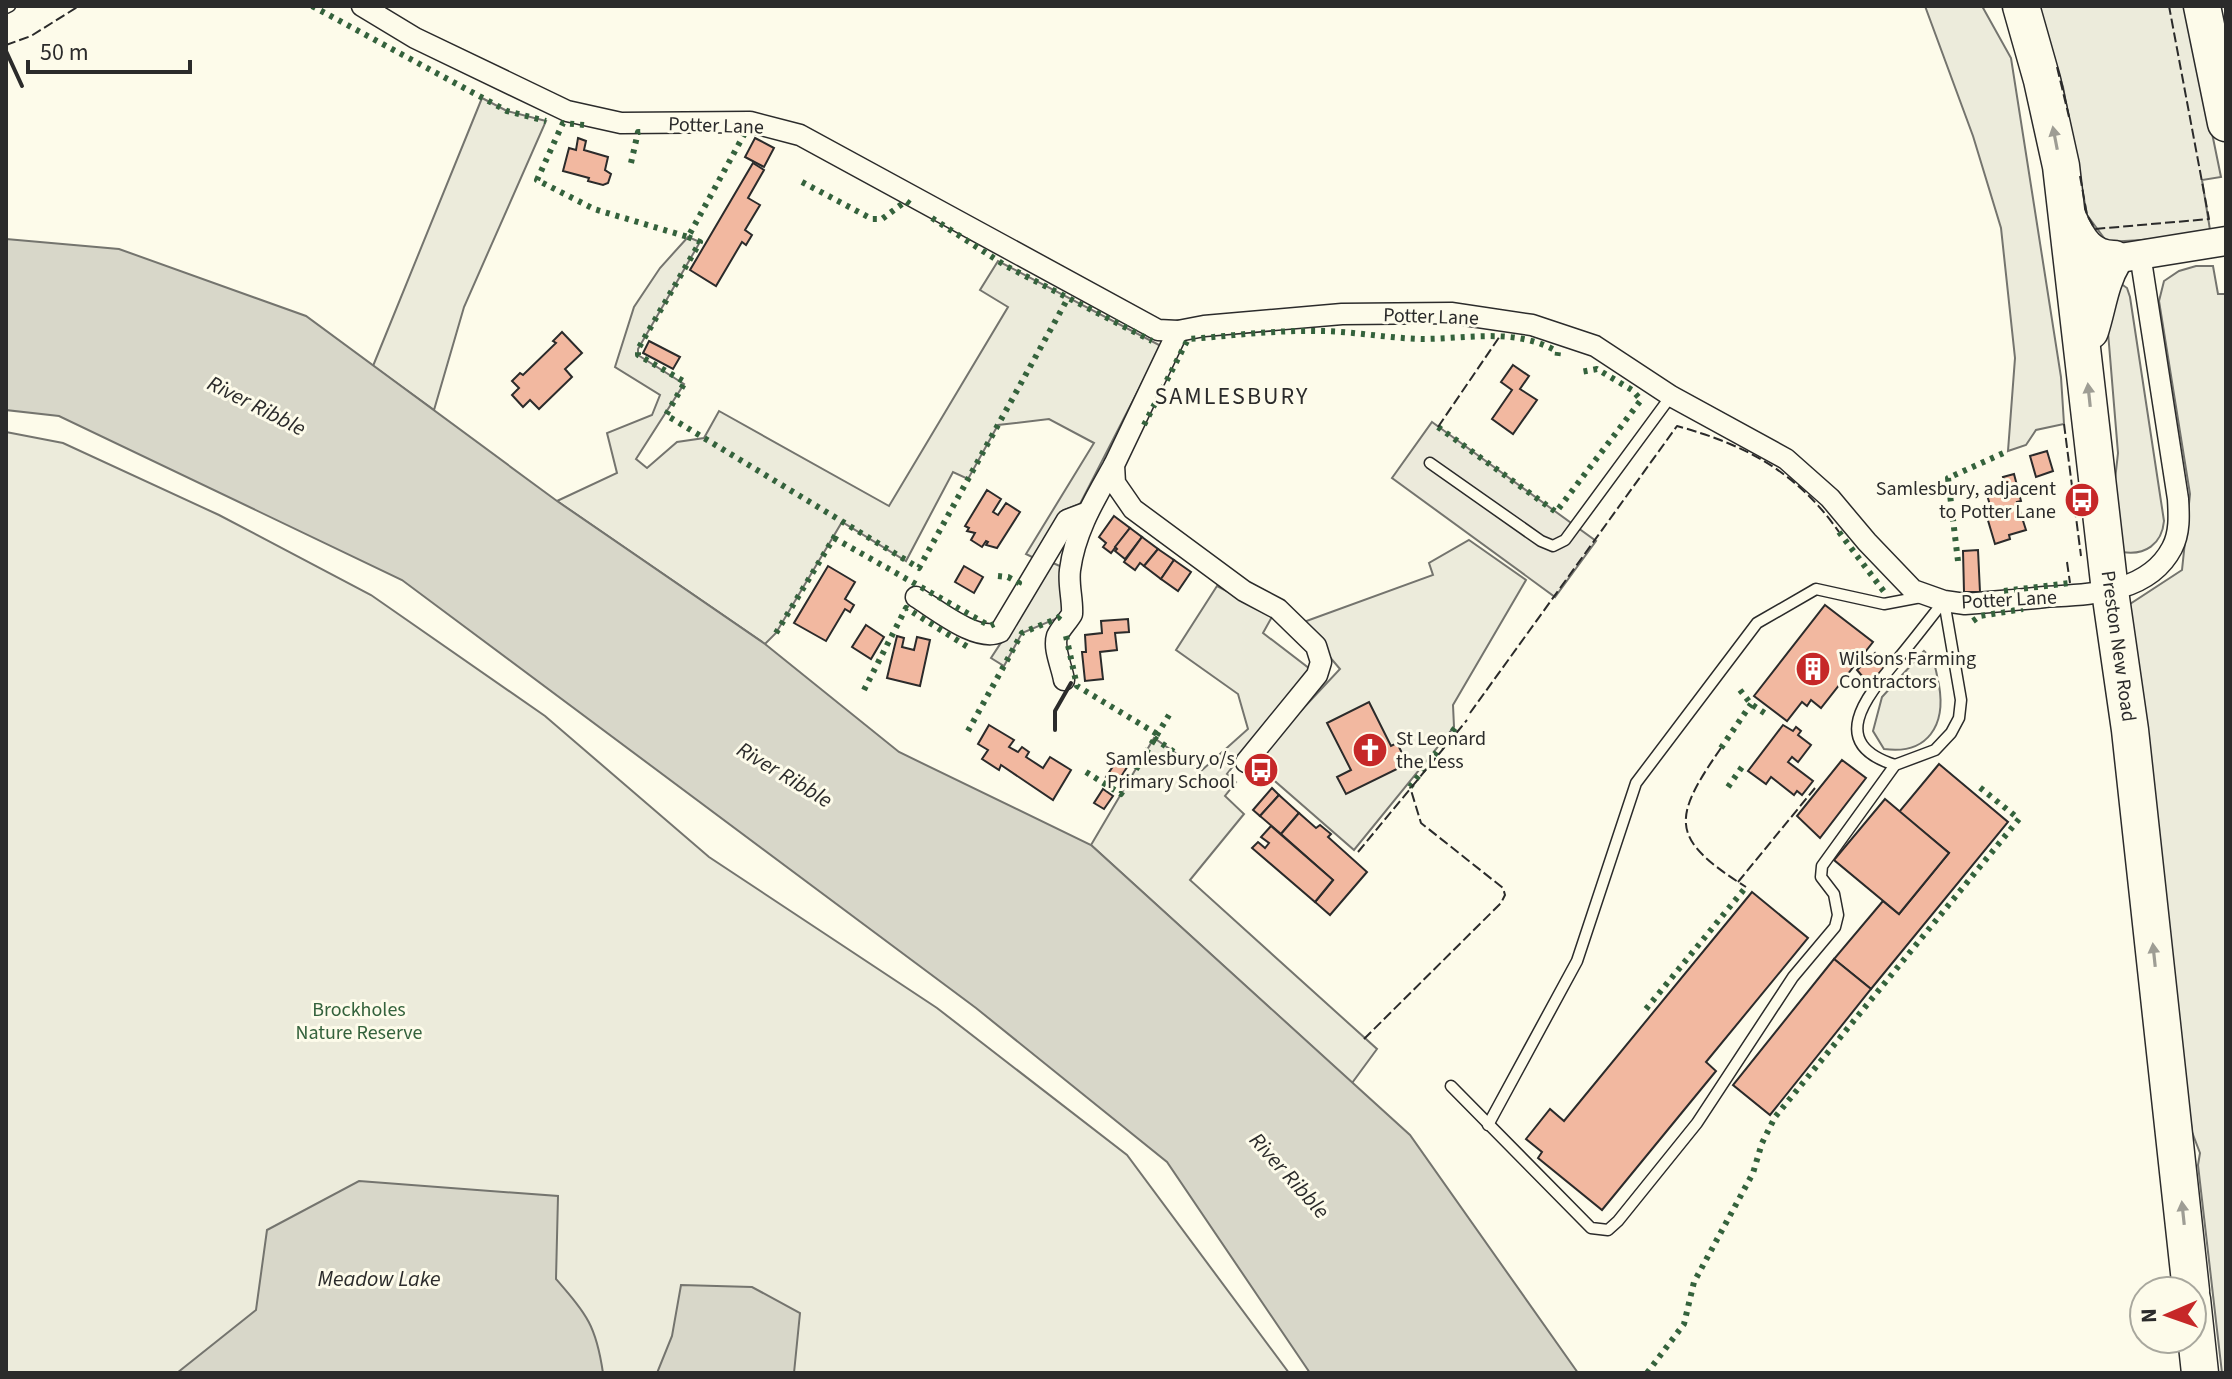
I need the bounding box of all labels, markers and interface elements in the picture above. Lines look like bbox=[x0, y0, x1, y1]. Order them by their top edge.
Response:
scale bar bbox=[28, 24, 190, 74]
text: 50 m bbox=[40, 35, 89, 70]
street label: Potter Lane bbox=[668, 110, 764, 142]
one-way arrow bbox=[2049, 125, 2061, 150]
street label: Potter Lane bbox=[1383, 301, 1479, 333]
water label: River Ribble bbox=[202, 367, 311, 444]
district label: SAMLESBURY bbox=[1154, 379, 1310, 414]
one-way arrow bbox=[2082, 382, 2095, 407]
place label: Samlesbury, adjacent to Potter Lane bbox=[1876, 475, 2056, 526]
bus stop icon: Samlesbury, adjacent to Potter Lane bbox=[2063, 481, 2101, 519]
street label: Preston New Road bbox=[2094, 569, 2142, 724]
street label: Potter Lane bbox=[1961, 584, 2058, 616]
place label: Wilsons Farming Contractors bbox=[1839, 645, 1976, 696]
building icon: Wilsons Farming Contractors bbox=[1794, 650, 1832, 688]
place label: St Leonard the Less bbox=[1396, 725, 1486, 776]
church icon: St Leonard the Less bbox=[1351, 731, 1389, 769]
water label: River Ribble bbox=[731, 734, 838, 816]
place label: Samlesbury o/s Primary School bbox=[1105, 745, 1235, 796]
bus stop icon: Samlesbury o/s Primary School bbox=[1242, 751, 1280, 789]
one-way arrow bbox=[2148, 942, 2161, 967]
park label: Brockholes Nature Reserve bbox=[295, 996, 423, 1047]
water label: River Ribble bbox=[1242, 1125, 1337, 1226]
one-way arrow bbox=[2176, 1201, 2189, 1226]
water label: Meadow Lake bbox=[317, 1263, 441, 1295]
north arrow bbox=[2128, 1275, 2208, 1355]
text: N bbox=[2133, 1308, 2165, 1324]

